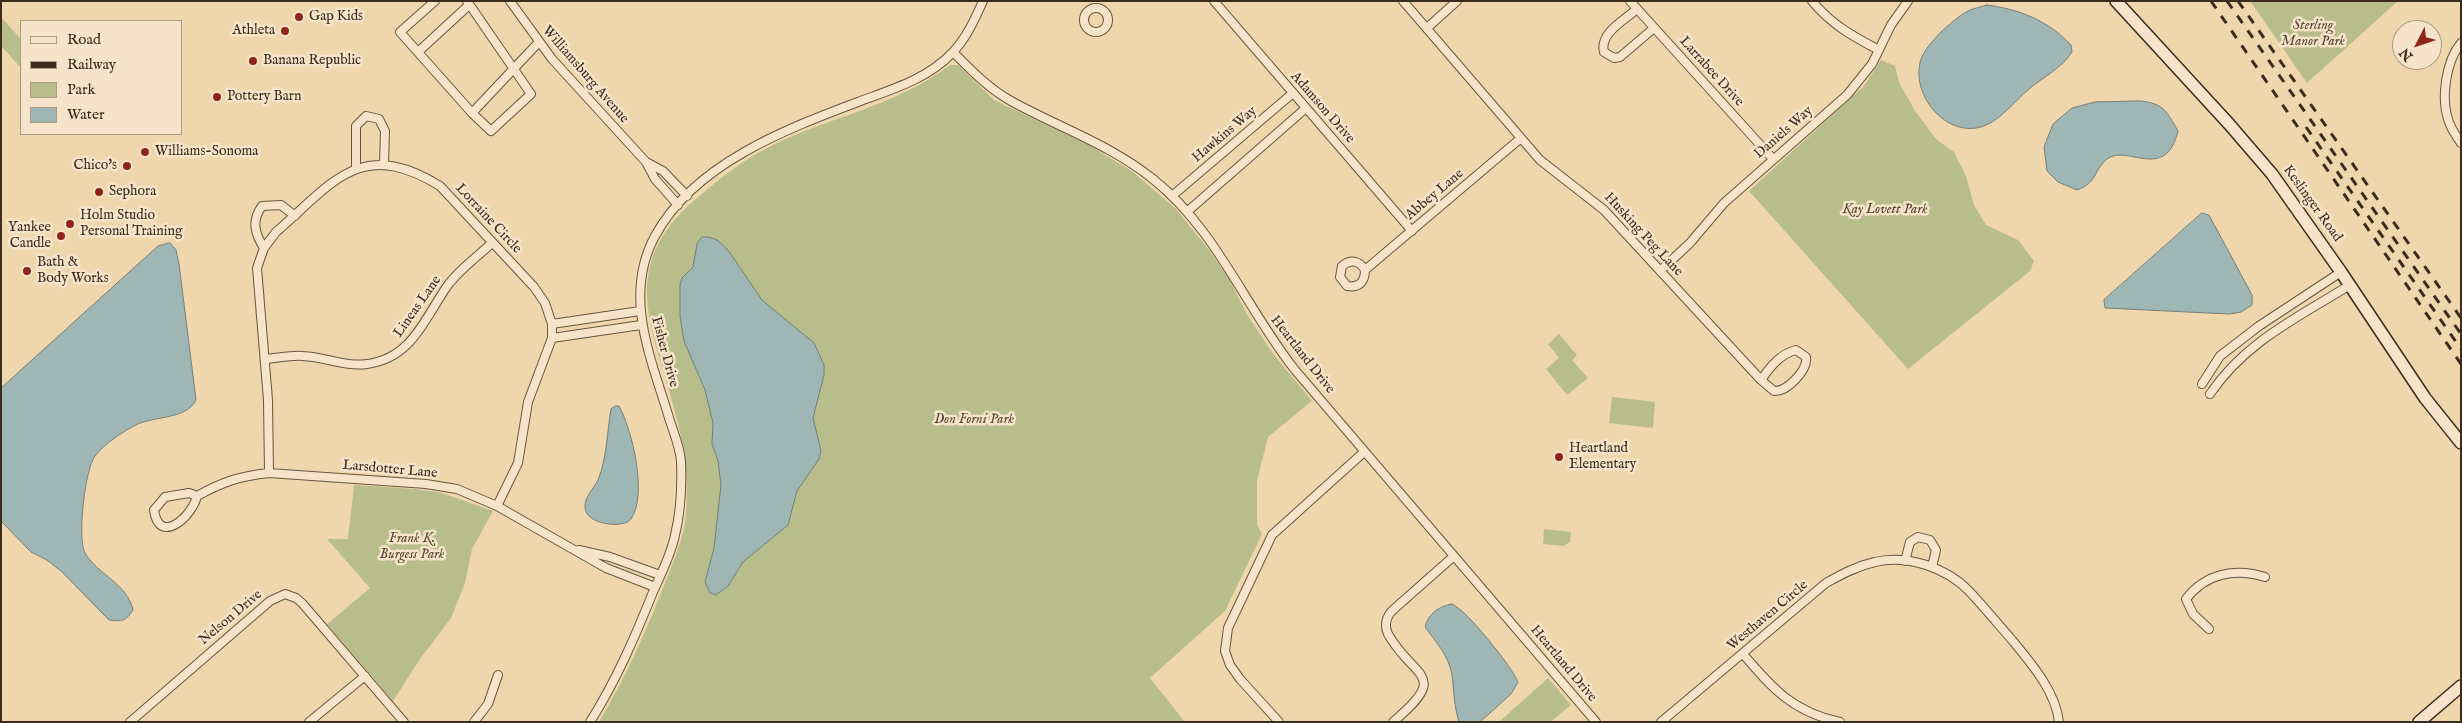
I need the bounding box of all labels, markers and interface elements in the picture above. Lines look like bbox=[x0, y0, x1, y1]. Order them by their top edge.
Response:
place label: Gap Kids bbox=[309, 9, 363, 25]
marker: Gap Kids bbox=[293, 11, 305, 23]
park label: Sterling Manor Park bbox=[2281, 18, 2345, 50]
legend bbox=[20, 20, 182, 135]
north arrow bbox=[2392, 20, 2442, 70]
place label: Athleta bbox=[232, 23, 275, 39]
street label: Williamsburg Avenue bbox=[538, 23, 632, 127]
marker: Athleta bbox=[279, 25, 291, 37]
text: Road bbox=[67, 30, 101, 49]
street label: Larrabee Drive bbox=[1675, 34, 1747, 110]
text: N bbox=[2396, 44, 2417, 65]
place label: Banana Republic bbox=[263, 53, 361, 69]
text: Railway bbox=[67, 55, 116, 74]
marker: Banana Republic bbox=[247, 55, 259, 67]
street label: Adamson Drive bbox=[1286, 69, 1358, 147]
text: Park bbox=[67, 80, 96, 99]
place label: Pottery Barn bbox=[227, 89, 301, 105]
marker: Pottery Barn bbox=[211, 91, 223, 103]
street label: Hawkins Way bbox=[1189, 103, 1261, 167]
street label: Daniels Way bbox=[1751, 103, 1817, 163]
text: Water bbox=[67, 105, 104, 124]
place label: Williams-Sonoma bbox=[155, 144, 258, 160]
marker: Williams-Sonoma bbox=[139, 146, 151, 158]
place label: Chico's bbox=[74, 158, 117, 174]
marker: Chico's bbox=[121, 160, 133, 172]
street label: Keslinger Road bbox=[2279, 163, 2345, 245]
street label: Abbey Lane bbox=[1403, 166, 1467, 224]
street label: Lorraine Circle bbox=[451, 180, 525, 258]
place label: Sephora bbox=[109, 184, 156, 200]
marker: Sephora bbox=[93, 186, 105, 198]
street label: Husking Peg Lane bbox=[1600, 190, 1686, 280]
park label: Kay Lovett Park bbox=[1842, 202, 1928, 218]
place label: Holm Studio Personal Training bbox=[80, 208, 183, 240]
marker: Holm Studio Personal Training bbox=[64, 218, 76, 230]
place label: Yankee Candle bbox=[8, 220, 51, 252]
marker: Yankee Candle bbox=[55, 230, 67, 242]
place label: Bath & Body Works bbox=[37, 255, 109, 288]
marker: Bath & Body Works bbox=[21, 265, 33, 277]
street label: Lineas Lane bbox=[391, 273, 445, 341]
street label: Heartland Drive bbox=[1266, 313, 1338, 397]
street label: Fisher Drive bbox=[647, 315, 681, 389]
park label: Don Forni Park bbox=[934, 412, 1014, 428]
place label: Heartland Elementary bbox=[1569, 441, 1636, 474]
marker: Heartland Elementary bbox=[1553, 451, 1565, 463]
street label: Larsdotter Lane bbox=[342, 457, 438, 483]
park label: Frank K. Burgess Park bbox=[380, 531, 444, 564]
street label: Westhaven Circle bbox=[1724, 577, 1812, 655]
street label: Nelson Drive bbox=[196, 587, 266, 649]
street label: Heartland Drive bbox=[1526, 622, 1600, 706]

